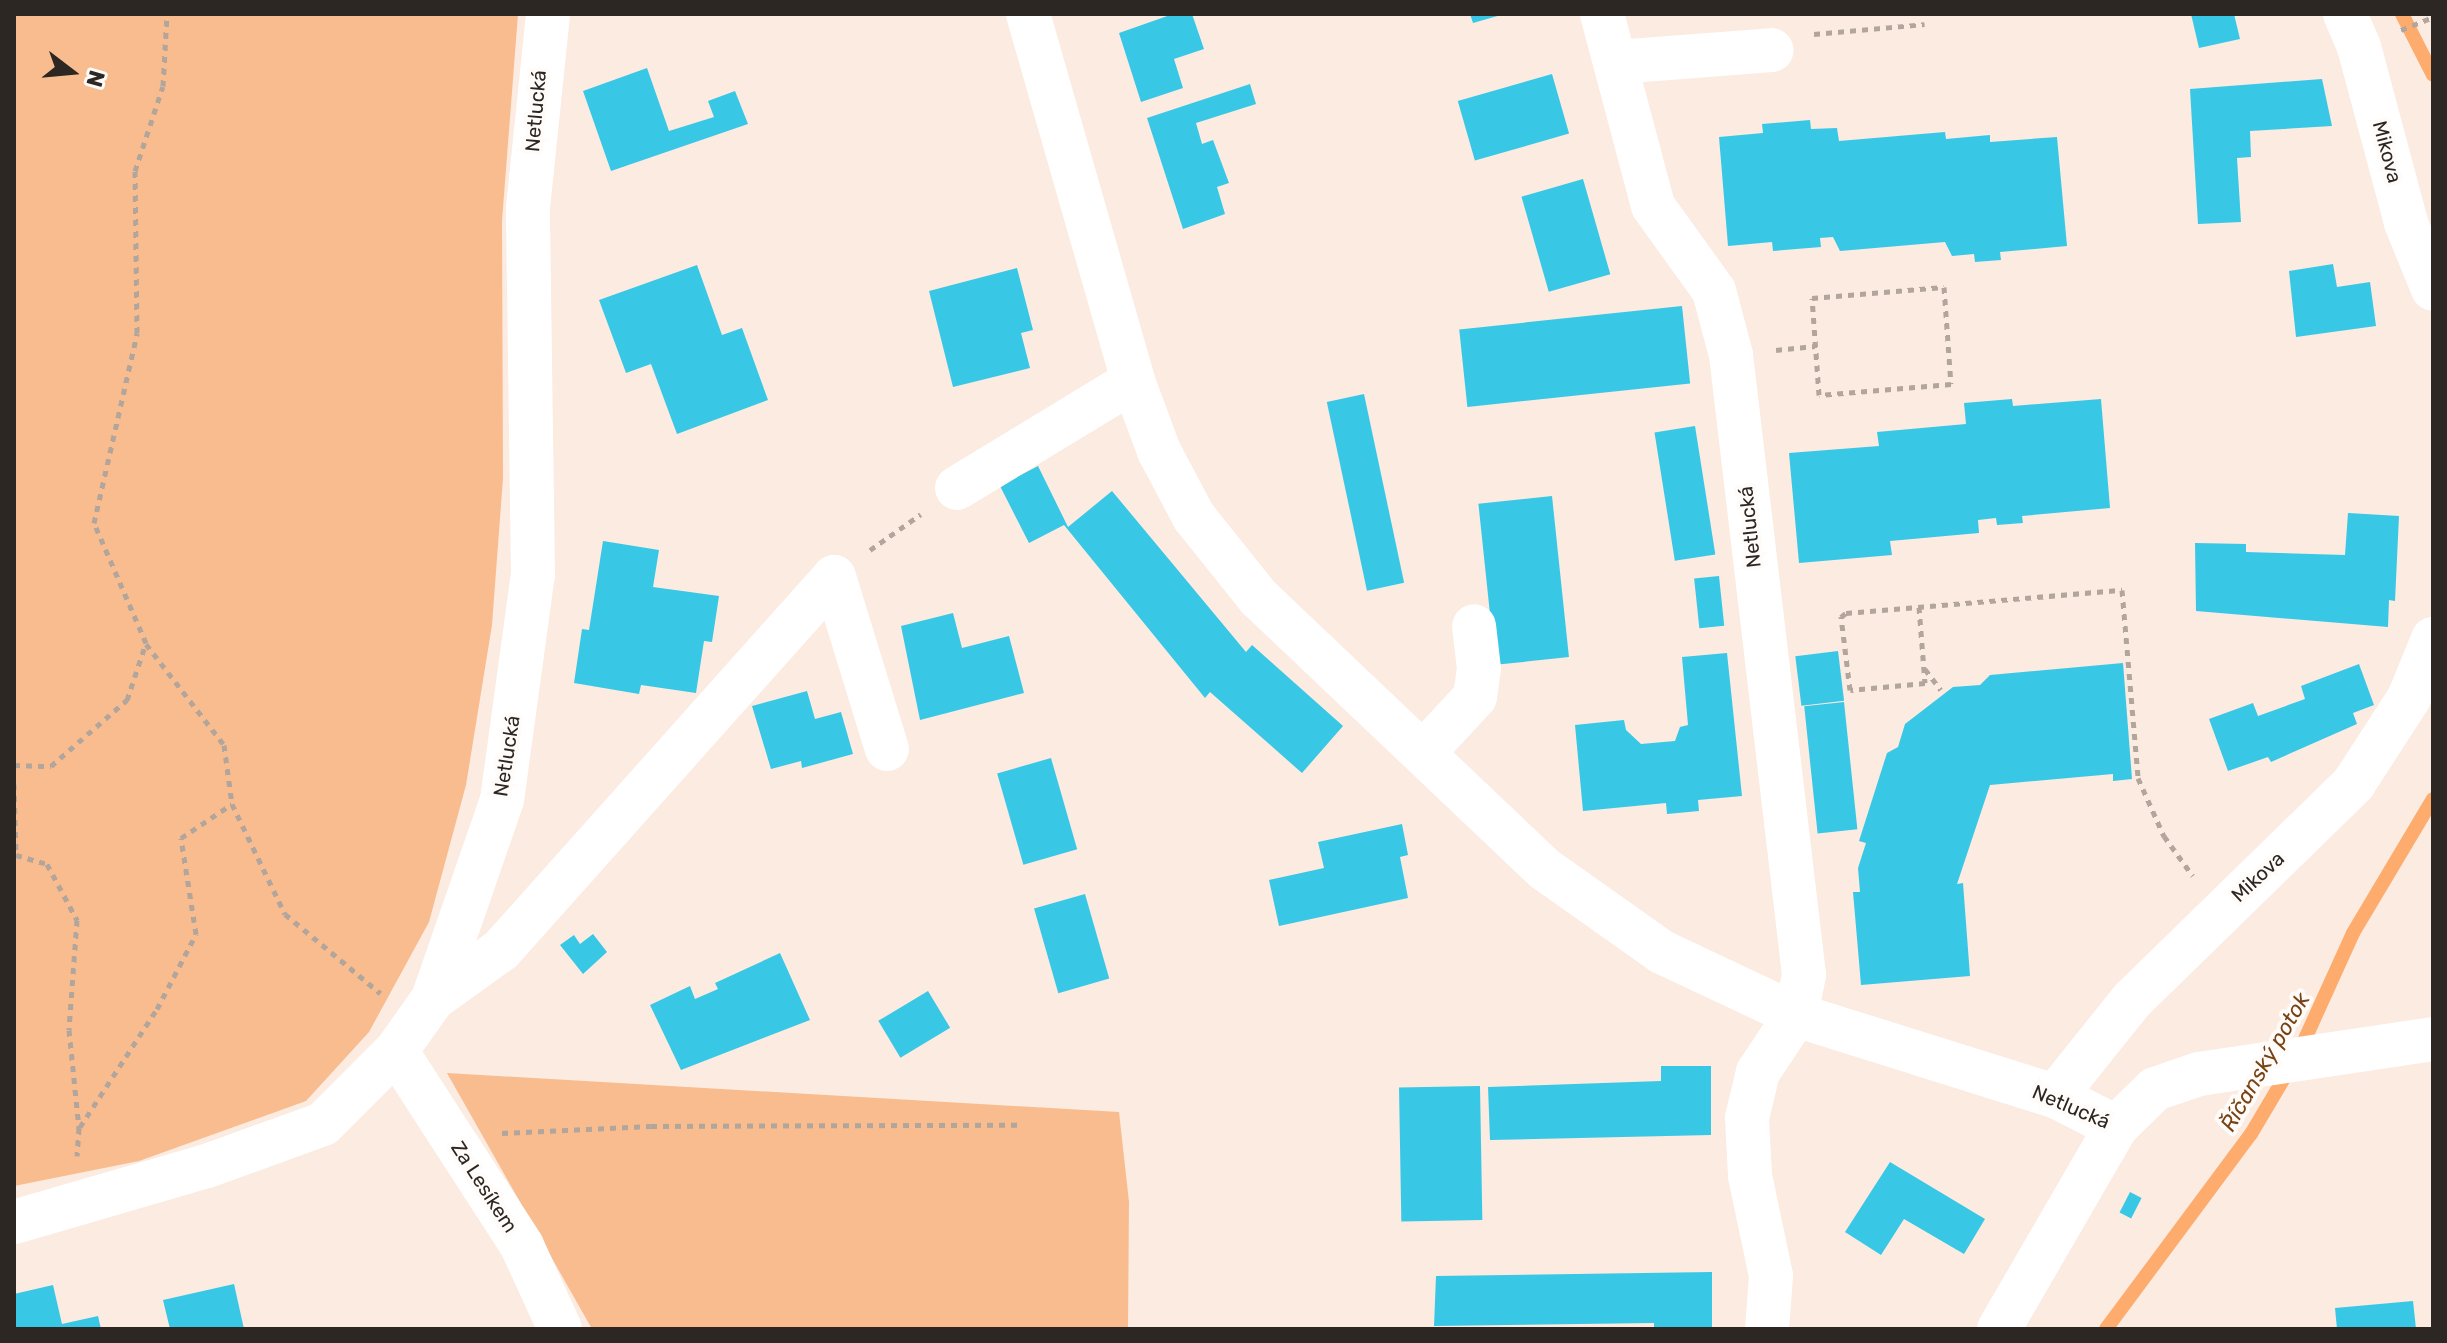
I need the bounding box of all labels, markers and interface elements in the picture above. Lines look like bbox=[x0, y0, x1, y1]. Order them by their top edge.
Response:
north arrow bbox=[32, 32, 112, 112]
text: N bbox=[80, 67, 111, 90]
street label: Netlucká bbox=[520, 69, 552, 153]
street label: Mikova bbox=[2367, 118, 2407, 186]
street label: Netlucká bbox=[1734, 485, 1766, 569]
street label: Netlucká bbox=[489, 714, 525, 798]
street label: Mikova bbox=[2227, 847, 2289, 907]
water label: Říčanský potok bbox=[2214, 988, 2316, 1136]
street label: Netlucká bbox=[2029, 1080, 2113, 1134]
street label: Za Lesíkem bbox=[446, 1137, 522, 1237]

